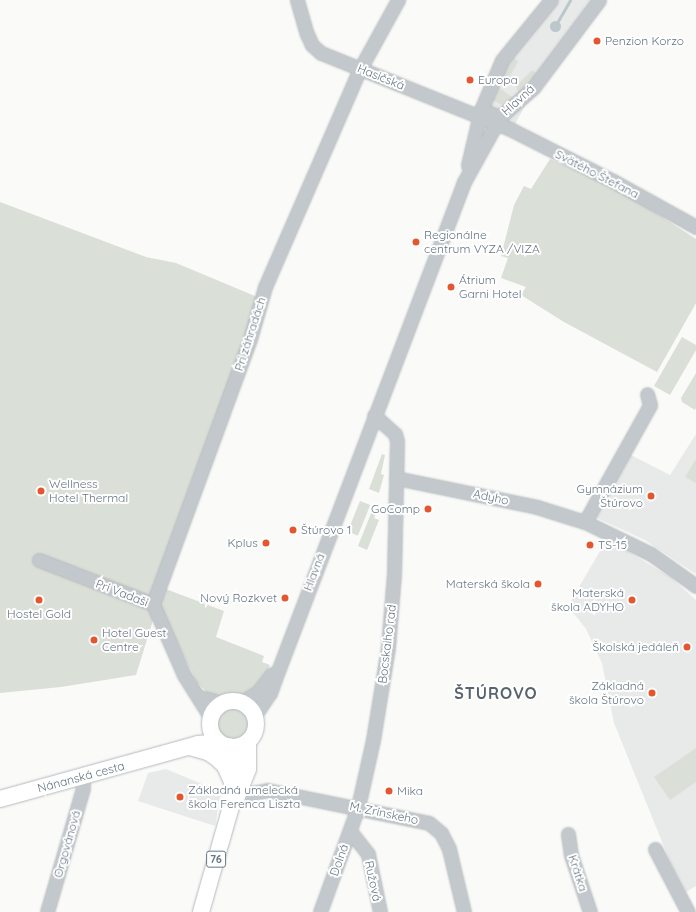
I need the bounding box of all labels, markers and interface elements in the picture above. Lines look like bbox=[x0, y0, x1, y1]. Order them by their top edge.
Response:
place label: Penzion Korzo bbox=[605, 34, 684, 48]
marker: Penzion Korzo bbox=[592, 36, 602, 46]
street label: Hasičská bbox=[355, 61, 407, 93]
place label: Europa bbox=[478, 73, 518, 87]
marker: Europa bbox=[465, 75, 475, 85]
street label: Hlavná bbox=[499, 82, 537, 118]
street label: Svätého Štefana bbox=[553, 147, 641, 201]
place label: Regionálne centrum VYZA /VIZA bbox=[424, 228, 540, 256]
marker: Regionálne centrum VYZA /VIZA bbox=[411, 237, 421, 247]
place label: Átrium Garni Hotel bbox=[459, 273, 522, 301]
marker: Átrium Garni Hotel bbox=[446, 282, 456, 292]
street label: Pri záhradách bbox=[231, 295, 269, 373]
place label: Wellness Hotel Thermal bbox=[49, 477, 128, 505]
place label: Gymnázium Štúrovo bbox=[577, 482, 643, 510]
marker: Wellness Hotel Thermal bbox=[36, 486, 46, 496]
street label: Adyho bbox=[472, 486, 510, 508]
marker: Gymnázium Štúrovo bbox=[646, 491, 656, 501]
place label: GoComp bbox=[371, 502, 420, 516]
marker: GoComp bbox=[423, 504, 433, 514]
place label: Štúrovo 1 bbox=[301, 523, 351, 537]
marker: Štúrovo 1 bbox=[288, 525, 298, 535]
place label: Kplus bbox=[228, 536, 258, 550]
marker: Kplus bbox=[261, 538, 271, 548]
place label: TS-15 bbox=[598, 538, 627, 552]
marker: TS-15 bbox=[585, 540, 595, 550]
street label: Hlavná bbox=[300, 551, 328, 593]
street label: Pri Vadaši bbox=[94, 576, 150, 610]
place label: Materská škola bbox=[446, 577, 530, 591]
marker: Materská škola bbox=[533, 579, 543, 589]
place label: Materská škola ADYHO bbox=[551, 586, 624, 614]
place label: Nový Rozkvet bbox=[200, 591, 277, 605]
marker: Nový Rozkvet bbox=[280, 593, 290, 603]
marker: Hostel Gold bbox=[34, 595, 44, 605]
marker: Materská škola ADYHO bbox=[627, 595, 637, 605]
street label: Bocskaiho rad bbox=[375, 604, 399, 684]
place label: Hostel Gold bbox=[7, 607, 71, 621]
place label: Hotel Guest Centre bbox=[102, 626, 166, 654]
marker: Hotel Guest Centre bbox=[89, 635, 99, 645]
place label: Školská jedáleň bbox=[593, 640, 679, 654]
marker: Školská jedáleň bbox=[682, 642, 692, 652]
place label: Základná škola Štúrovo bbox=[569, 679, 644, 707]
district label: ŠTÚROVO bbox=[454, 683, 538, 703]
marker: Základná škola Štúrovo bbox=[647, 688, 657, 698]
street label: Nánanská cesta bbox=[36, 758, 126, 796]
place label: Základná umelecká škola Ferenca Liszta bbox=[188, 783, 300, 811]
place label: Mika bbox=[397, 784, 423, 798]
marker: Mika bbox=[384, 786, 394, 796]
marker: Základná umelecká škola Ferenca Liszta bbox=[175, 792, 185, 802]
street label: M. Zrínskeho bbox=[348, 799, 420, 827]
street label: Orgovánová bbox=[51, 809, 83, 879]
street label: Dolná bbox=[327, 842, 351, 878]
road number: 76 bbox=[206, 850, 226, 868]
street label: Krátka bbox=[565, 853, 591, 893]
street label: Ružová bbox=[362, 859, 384, 903]

